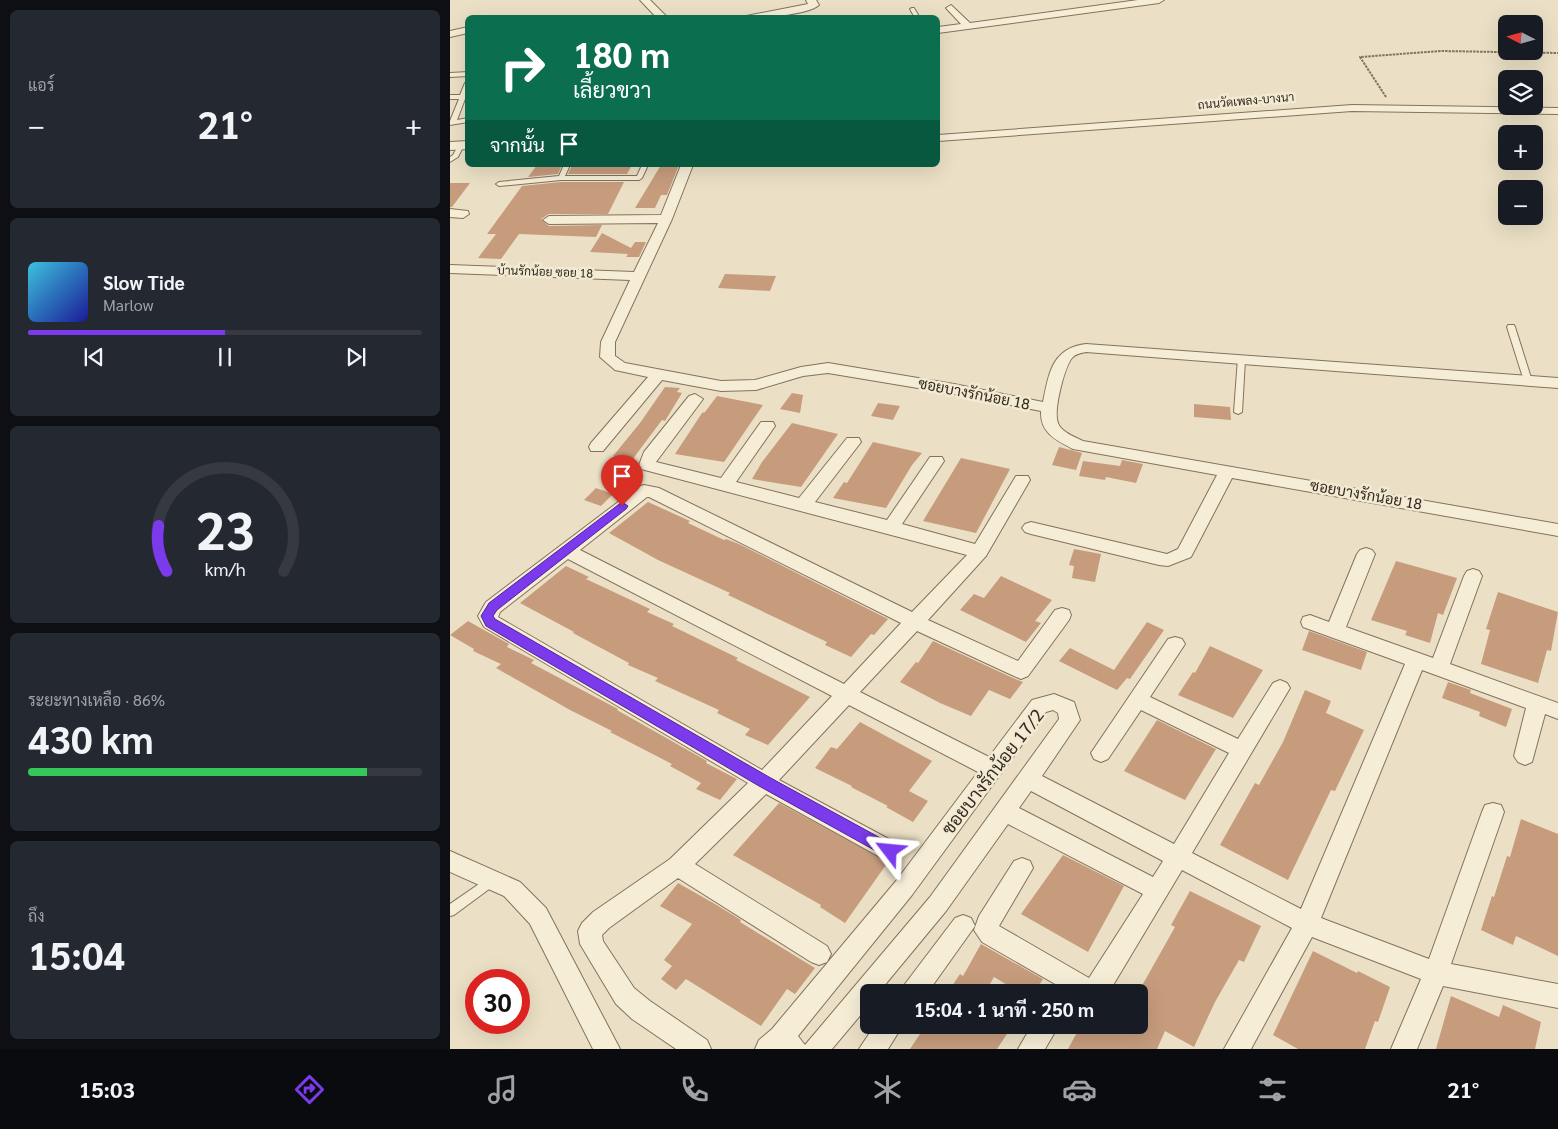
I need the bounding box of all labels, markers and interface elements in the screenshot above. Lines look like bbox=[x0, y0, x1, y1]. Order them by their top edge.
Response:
north arrow bbox=[1498, 15, 1542, 60]
map controls bbox=[1498, 15, 1543, 225]
text: 180 m bbox=[573, 31, 670, 76]
icon: right bbox=[490, 35, 555, 100]
button: layers bbox=[1498, 70, 1543, 115]
text: แอร์ bbox=[28, 74, 54, 95]
text: เลี้ยวขวา bbox=[573, 75, 651, 103]
street label: ถนนวัดเพลง-บางนา bbox=[1197, 88, 1295, 112]
text: 21° bbox=[197, 98, 253, 148]
text: − bbox=[28, 105, 45, 141]
text: + bbox=[405, 105, 422, 141]
button: + bbox=[1498, 125, 1543, 170]
icon: arrive bbox=[555, 130, 583, 158]
text: จากนั้น bbox=[490, 132, 545, 156]
button: − bbox=[1498, 180, 1543, 225]
street label: บ้านรักน้อย ซอย 18 bbox=[497, 261, 594, 281]
text: Slow Tide bbox=[103, 270, 185, 294]
text: Marlow bbox=[103, 294, 153, 315]
icon: previous bbox=[80, 343, 108, 371]
icon: pause bbox=[211, 343, 239, 371]
icon: next bbox=[342, 343, 370, 371]
street label: ซอยบางรักน้อย 18 bbox=[917, 372, 1032, 413]
pin bbox=[601, 455, 643, 506]
icon: arrive bbox=[608, 462, 636, 490]
street label: ซอยบางรักน้อย 18 bbox=[1309, 474, 1424, 513]
text: 23 bbox=[196, 494, 254, 562]
text: km/h bbox=[204, 557, 246, 580]
text: ระยะทางเหลือ · 86% bbox=[28, 689, 165, 710]
street label: ซอยบางรักน้อย 17/2 bbox=[936, 703, 1048, 839]
text: 430 km bbox=[28, 713, 154, 763]
position arrow bbox=[863, 824, 915, 876]
text: ถึง bbox=[28, 905, 45, 926]
text: 15:04 bbox=[28, 929, 125, 979]
speed limit sign: 30 bbox=[465, 969, 530, 1034]
text: 15:04 · 1 นาที · 250 m bbox=[914, 997, 1094, 1021]
icon: directions bbox=[292, 1072, 327, 1107]
icon: music bbox=[485, 1072, 520, 1107]
icon: phone bbox=[677, 1072, 712, 1107]
icon: climate bbox=[870, 1072, 905, 1107]
icon: car bbox=[1062, 1072, 1097, 1107]
icon: filters bbox=[1255, 1072, 1290, 1107]
text: 15:03 bbox=[79, 1075, 135, 1103]
text: 21° bbox=[1447, 1075, 1479, 1103]

